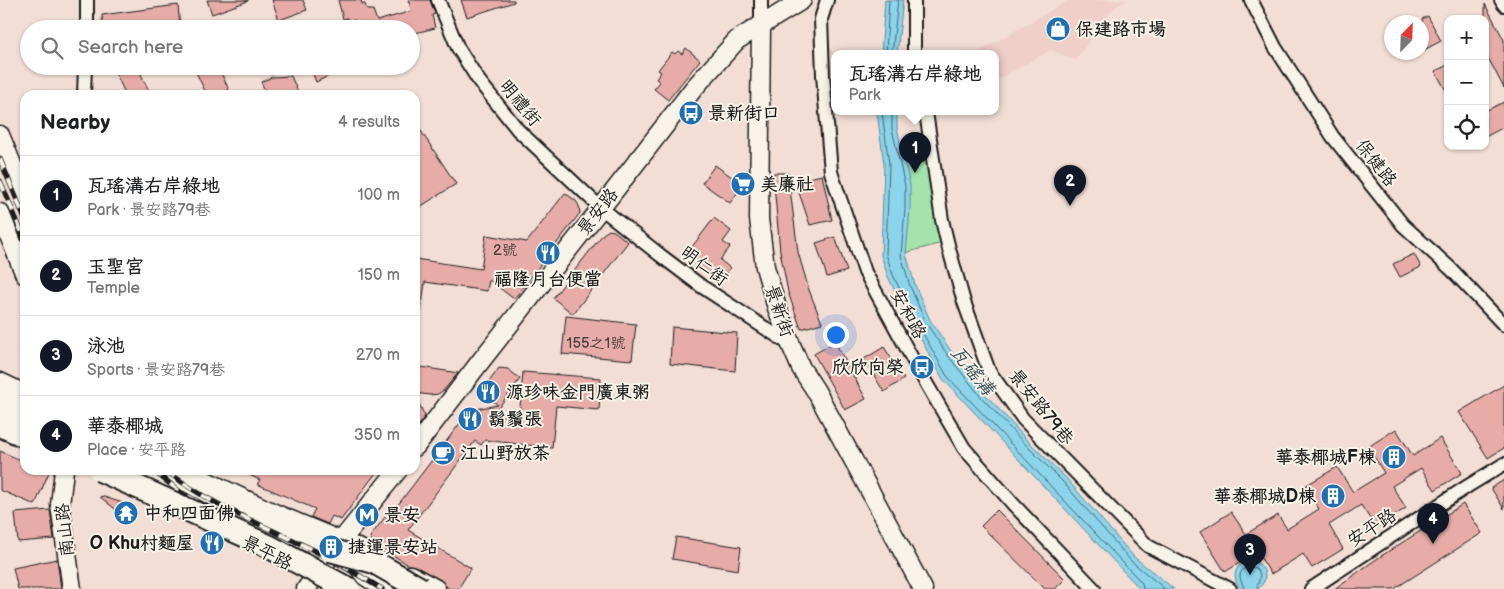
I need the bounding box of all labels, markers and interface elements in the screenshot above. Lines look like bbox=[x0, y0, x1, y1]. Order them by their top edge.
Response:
north arrow bbox=[1384, 15, 1429, 60]
map controls bbox=[1444, 15, 1489, 150]
button: + bbox=[1444, 15, 1489, 60]
shop icon: 保建路市場 bbox=[1045, 16, 1071, 42]
place label: 保建路市場 bbox=[1076, 19, 1166, 40]
search box bbox=[20, 20, 420, 75]
icon: search bbox=[38, 34, 66, 62]
text: Search here bbox=[78, 36, 183, 59]
popup bbox=[831, 50, 999, 115]
button: − bbox=[1444, 60, 1489, 105]
text: 瓦瑤溝右岸綠地 bbox=[848, 63, 982, 86]
street label: 明禮街 bbox=[495, 76, 545, 130]
text: Park bbox=[848, 86, 881, 105]
bus stop icon: 景新街口 bbox=[678, 100, 704, 126]
place label: 景新街口 bbox=[708, 103, 780, 124]
button: locate bbox=[1444, 105, 1489, 150]
text: Nearby bbox=[40, 110, 110, 135]
text: 4 results bbox=[338, 113, 400, 132]
pin: 1 bbox=[899, 132, 931, 173]
street label: 保健路 bbox=[1351, 135, 1401, 191]
pin: 2 bbox=[1054, 165, 1086, 206]
supermarket icon: 美廉社 bbox=[730, 171, 756, 197]
place label: 美廉社 bbox=[760, 174, 814, 195]
text: 瓦瑤溝右岸綠地 bbox=[87, 175, 220, 198]
street label: 景安路 bbox=[573, 184, 623, 240]
text: 1 bbox=[53, 186, 59, 205]
text: 100 m bbox=[357, 186, 400, 205]
text: Park · 景安路79巷 bbox=[87, 201, 211, 220]
restaurant icon: 福隆月台便當 bbox=[535, 240, 561, 266]
house number: 2號 bbox=[493, 241, 517, 260]
street label: 明仁街 bbox=[676, 242, 732, 290]
text: 玉聖宮 bbox=[87, 256, 144, 279]
text: 2 bbox=[51, 266, 61, 285]
text: 150 m bbox=[358, 266, 400, 285]
place label: 福隆月台便當 bbox=[494, 269, 602, 290]
text: Temple bbox=[87, 279, 140, 298]
street label: 景新街 bbox=[760, 282, 798, 340]
street label: 安和路 bbox=[886, 285, 930, 343]
your location bbox=[823, 322, 849, 348]
house number: 155之1號 bbox=[567, 334, 625, 353]
text: 泳池 bbox=[87, 335, 125, 358]
water label: 瓦磘溝 bbox=[945, 342, 1000, 402]
text: 3 bbox=[51, 346, 61, 365]
text: 270 m bbox=[356, 346, 400, 365]
bus stop icon: 欣欣向榮 bbox=[909, 354, 935, 380]
place label: 欣欣向榮 bbox=[832, 357, 904, 378]
text: Sports · 景安路79巷 bbox=[87, 361, 225, 380]
street label: 景安路79巷 bbox=[1004, 365, 1078, 449]
restaurant icon: 源珍味金門廣東粥 bbox=[475, 379, 501, 405]
place label: 源珍味金門廣東粥 bbox=[506, 382, 650, 403]
restaurant icon: 鬍鬚張 bbox=[457, 406, 483, 432]
place label: 鬍鬚張 bbox=[488, 409, 542, 430]
text: 華泰椰城 bbox=[87, 415, 163, 438]
text: 4 bbox=[51, 426, 61, 445]
text: 350 m bbox=[354, 426, 400, 445]
cafe icon: 江山野放茶 bbox=[430, 440, 456, 466]
text: Place · 安平路 bbox=[87, 441, 186, 460]
place label: 江山野放茶 bbox=[460, 443, 550, 464]
building icon: 華泰椰城F棟 bbox=[1381, 444, 1407, 470]
place label: 華泰椰城F棟 bbox=[1275, 447, 1377, 468]
building icon: 華泰椰城D棟 bbox=[1320, 483, 1346, 509]
place label: 華泰椰城D棟 bbox=[1213, 486, 1317, 507]
temple icon: 中和四面佛 bbox=[113, 500, 139, 526]
street label: 南山路 bbox=[52, 502, 78, 558]
metro station icon: 景安 bbox=[354, 502, 380, 528]
place label: 中和四面佛 bbox=[144, 503, 234, 524]
pin: 4 bbox=[1417, 503, 1449, 544]
street label: 安平路 bbox=[1344, 504, 1400, 552]
place label: 景安 bbox=[384, 505, 420, 526]
restaurant icon: O Khu村麵屋 bbox=[199, 530, 225, 556]
street label: 景平路 bbox=[238, 531, 296, 575]
place label: O Khu村麵屋 bbox=[90, 533, 194, 554]
building icon: 捷運景安站 bbox=[318, 534, 344, 560]
pin: 3 bbox=[1234, 534, 1266, 575]
place label: 捷運景安站 bbox=[348, 537, 438, 558]

